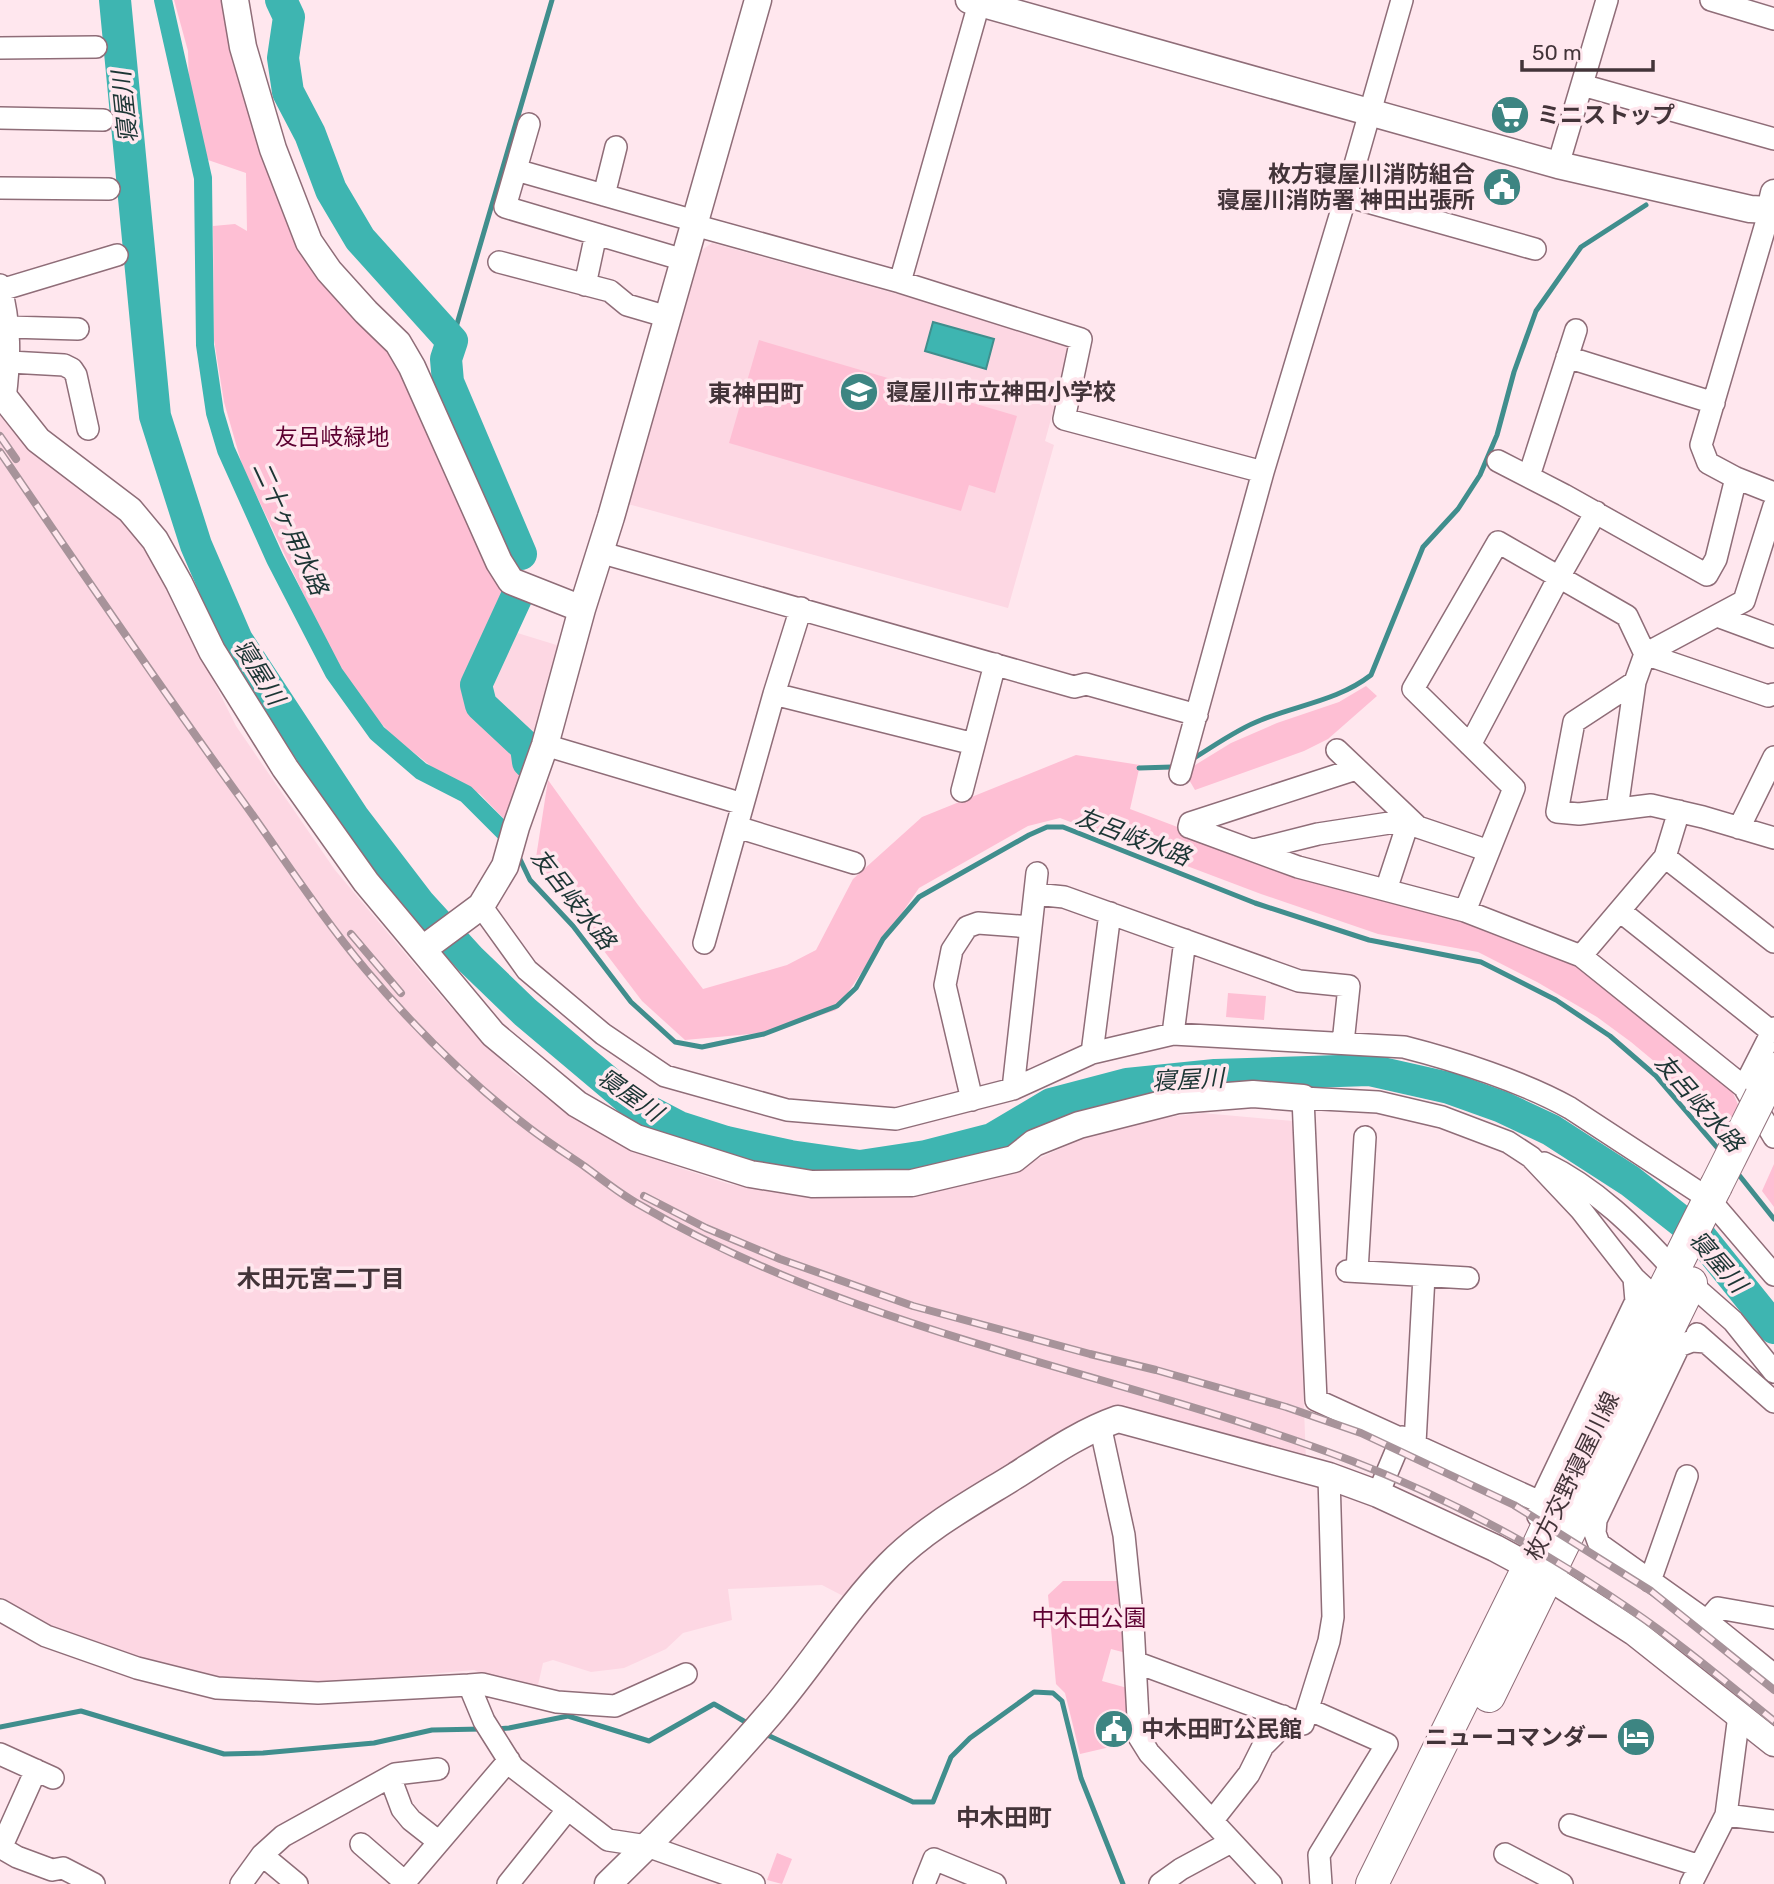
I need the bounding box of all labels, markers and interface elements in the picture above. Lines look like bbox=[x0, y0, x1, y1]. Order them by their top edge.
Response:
scale bar bbox=[1522, 28, 1653, 72]
text: 50 m bbox=[1532, 40, 1582, 65]
water label: 寝屋川 bbox=[107, 67, 143, 144]
supermarket icon: ミニストップ bbox=[1489, 94, 1531, 136]
place label: ミニストップ bbox=[1537, 101, 1675, 129]
place label: 枚方寝屋川消防組合 寝屋川消防署 神田出張所 bbox=[1217, 160, 1475, 214]
public building icon: 枚方寝屋川消防組合 寝屋川消防署 神田出張所 bbox=[1481, 166, 1523, 208]
school or university icon: 寝屋川市立神田小学校 bbox=[838, 371, 880, 413]
place label: 寝屋川市立神田小学校 bbox=[886, 378, 1116, 406]
district label: 東神田町 bbox=[708, 380, 804, 408]
park label: 友呂岐緑地 bbox=[275, 423, 390, 451]
water label: 二十ヶ用水路 bbox=[247, 457, 334, 601]
water label: 寝屋川 bbox=[228, 634, 292, 712]
water label: 友呂岐水路 bbox=[1072, 802, 1196, 872]
water label: 友呂岐水路 bbox=[525, 843, 622, 956]
water label: 友呂岐水路 bbox=[1649, 1049, 1750, 1159]
water label: 寝屋川 bbox=[592, 1063, 670, 1129]
water label: 寝屋川 bbox=[1151, 1064, 1228, 1096]
water label: 寝屋川 bbox=[1684, 1226, 1754, 1301]
district label: 木田元宮二丁目 bbox=[237, 1265, 405, 1293]
street label: 枚方交野寝屋川線 bbox=[1519, 1387, 1625, 1565]
park label: 中木田公園 bbox=[1032, 1604, 1147, 1632]
public building icon: 中木田町公民館 bbox=[1093, 1708, 1135, 1750]
place label: 中木田町公民館 bbox=[1141, 1715, 1302, 1743]
hotel icon: ニューコマンダー bbox=[1615, 1716, 1657, 1758]
place label: ニューコマンダー bbox=[1425, 1723, 1609, 1751]
district label: 中木田町 bbox=[956, 1804, 1052, 1832]

